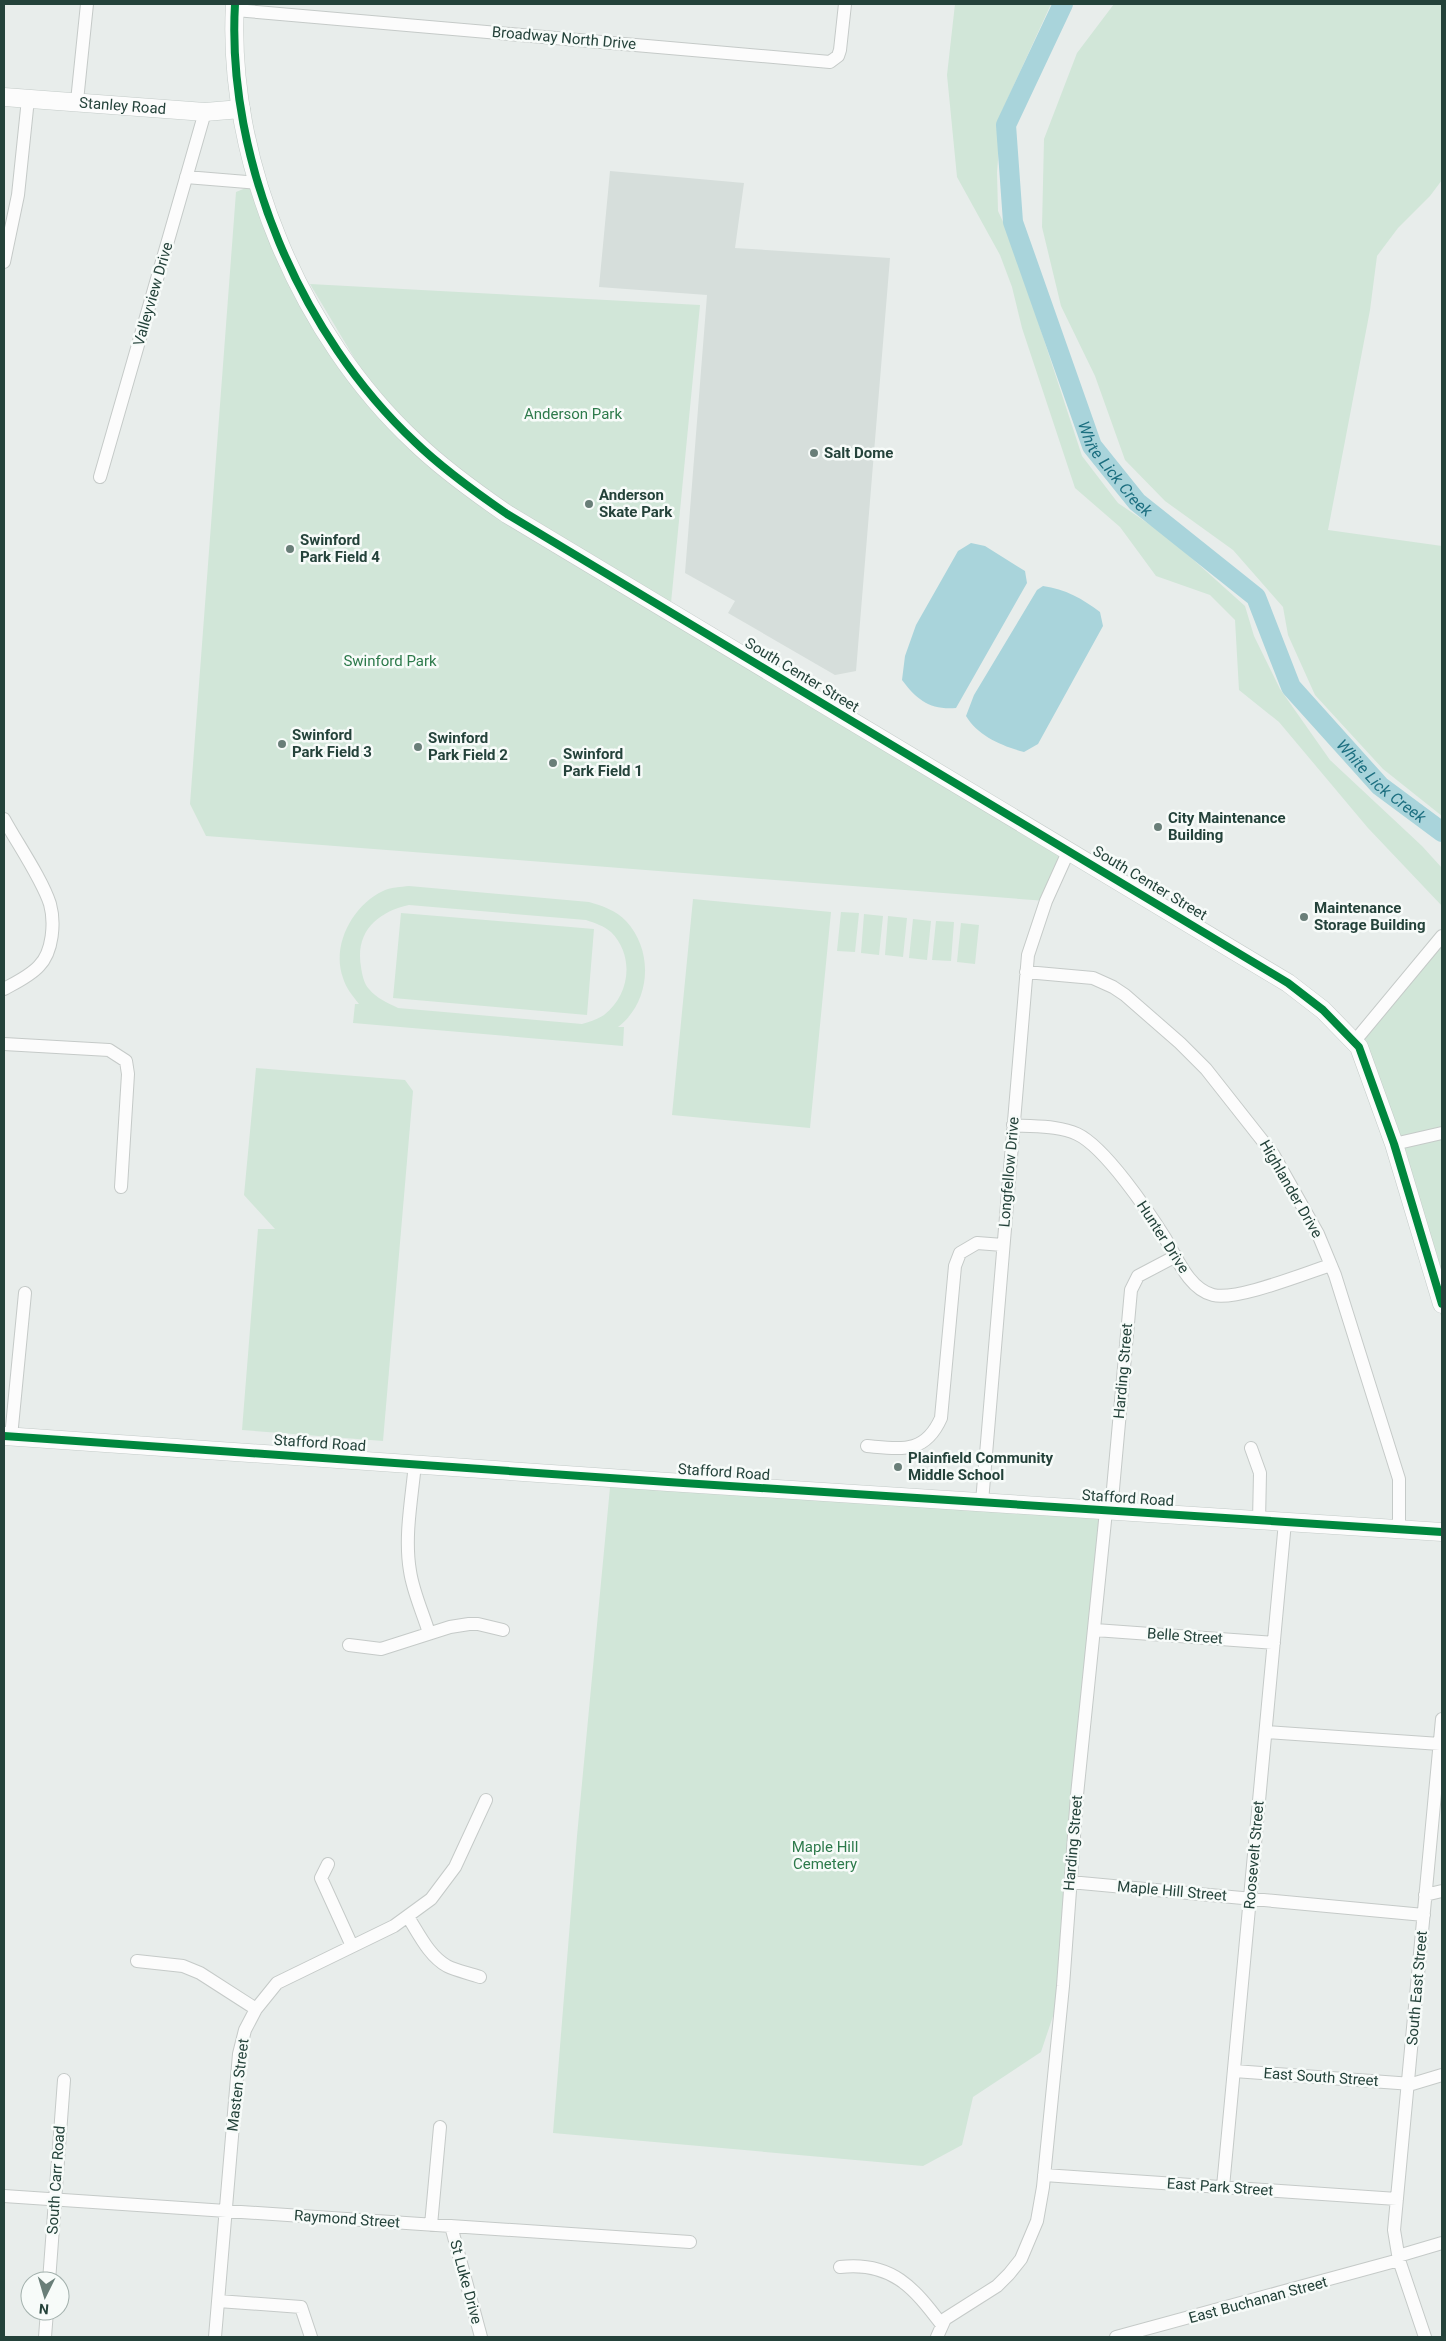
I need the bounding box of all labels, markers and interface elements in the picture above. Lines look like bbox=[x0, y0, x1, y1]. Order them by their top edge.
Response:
street label: Broadway North Drive bbox=[491, 23, 637, 53]
street label: Stanley Road bbox=[79, 94, 167, 118]
street label: Valleyview Drive bbox=[130, 240, 176, 348]
park label: Anderson Park bbox=[524, 405, 622, 423]
water label: White Lick Creek bbox=[1074, 418, 1157, 521]
place label: Salt Dome bbox=[824, 444, 893, 462]
marker: Salt Dome bbox=[808, 447, 820, 459]
place label: Anderson Skate Park bbox=[599, 486, 673, 521]
marker: Anderson Skate Park bbox=[583, 498, 595, 510]
place label: Swinford Park Field 4 bbox=[300, 531, 380, 566]
marker: Swinford Park Field 4 bbox=[284, 543, 296, 555]
street label: South Center Street bbox=[742, 634, 862, 716]
park label: Swinford Park bbox=[343, 652, 437, 670]
place label: Swinford Park Field 3 bbox=[292, 726, 372, 761]
place label: Swinford Park Field 2 bbox=[428, 729, 508, 764]
water label: White Lick Creek bbox=[1333, 735, 1431, 827]
marker: Swinford Park Field 3 bbox=[276, 738, 288, 750]
marker: Swinford Park Field 2 bbox=[412, 741, 424, 753]
place label: Swinford Park Field 1 bbox=[563, 745, 643, 780]
marker: Swinford Park Field 1 bbox=[547, 757, 559, 769]
place label: City Maintenance Building bbox=[1168, 809, 1286, 844]
marker: City Maintenance Building bbox=[1152, 821, 1164, 833]
street label: South Center Street bbox=[1090, 842, 1210, 924]
place label: Maintenance Storage Building bbox=[1314, 899, 1426, 934]
marker: Maintenance Storage Building bbox=[1298, 911, 1310, 923]
street label: Longfellow Drive bbox=[995, 1116, 1023, 1228]
street label: Highlander Drive bbox=[1256, 1137, 1326, 1241]
street label: Hunter Drive bbox=[1133, 1197, 1193, 1277]
street label: Harding Street bbox=[1110, 1322, 1136, 1420]
street label: Stafford Road bbox=[273, 1431, 367, 1455]
place label: Plainfield Community Middle School bbox=[908, 1449, 1054, 1484]
street label: Stafford Road bbox=[677, 1460, 771, 1484]
marker: Plainfield Community Middle School bbox=[892, 1461, 904, 1473]
street label: Stafford Road bbox=[1081, 1486, 1175, 1510]
street label: Belle Street bbox=[1147, 1624, 1224, 1648]
street label: Harding Street bbox=[1060, 1794, 1086, 1892]
street label: Roosevelt Street bbox=[1240, 1800, 1268, 1910]
park label: Maple Hill Cemetery bbox=[792, 1838, 858, 1873]
street label: Maple Hill Street bbox=[1116, 1877, 1228, 1905]
street label: South East Street bbox=[1403, 1930, 1431, 2046]
street label: Masten Street bbox=[223, 2037, 253, 2132]
street label: East South Street bbox=[1263, 2064, 1379, 2090]
street label: South Carr Road bbox=[43, 2125, 69, 2235]
street label: East Park Street bbox=[1166, 2174, 1274, 2200]
street label: Raymond Street bbox=[293, 2206, 401, 2232]
street label: St Luke Drive bbox=[446, 2238, 486, 2326]
north arrow bbox=[20, 2271, 70, 2321]
street label: East Buchanan Street bbox=[1187, 2273, 1329, 2327]
text: N bbox=[38, 2301, 49, 2317]

